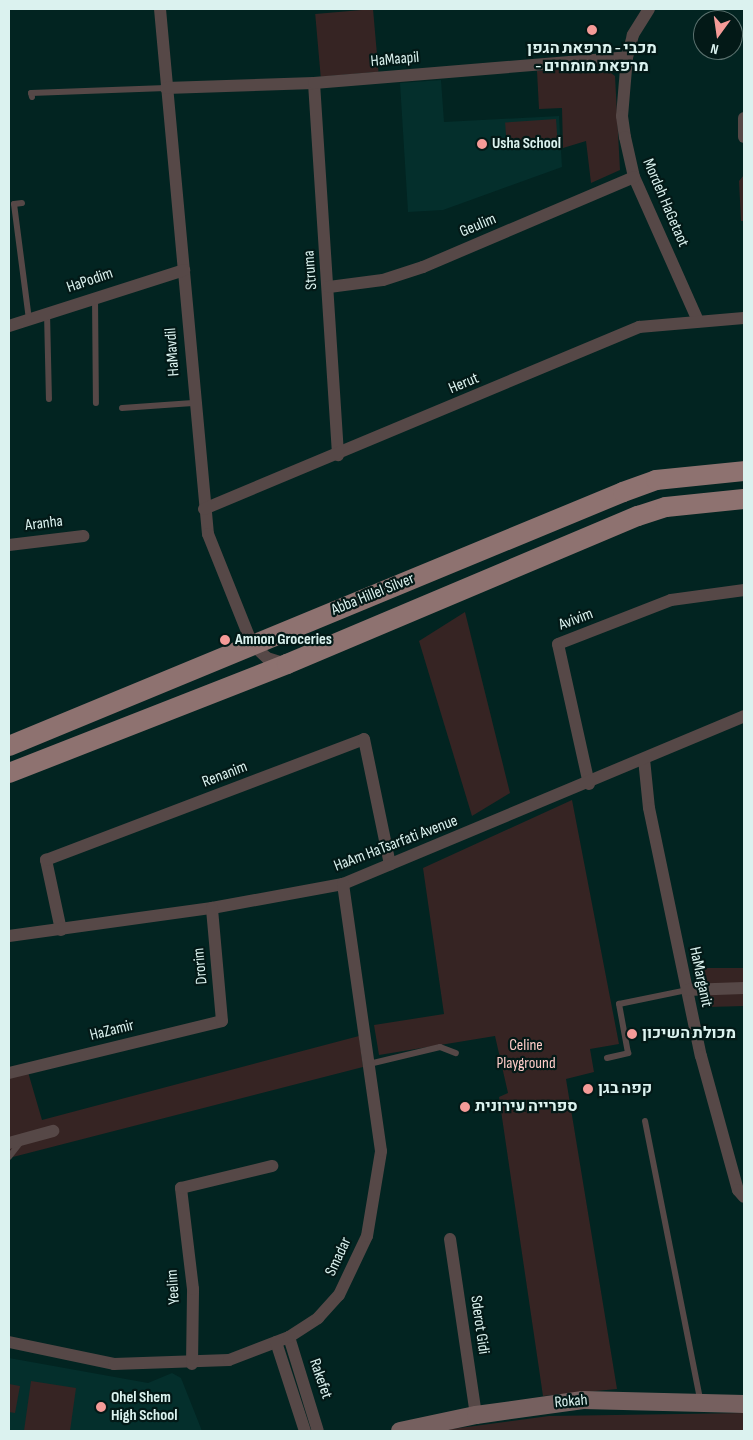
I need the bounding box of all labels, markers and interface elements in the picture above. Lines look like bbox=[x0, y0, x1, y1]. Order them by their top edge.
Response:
north arrow bbox=[693, 10, 743, 60]
marker: מכבי - מרפאת הגפן - מרפאת מומחים bbox=[585, 23, 599, 37]
place label: מכבי - מרפאת הגפן - מרפאת מומחים bbox=[527, 39, 657, 77]
text: N bbox=[709, 40, 720, 58]
street label: HaMaapil bbox=[370, 48, 420, 72]
place label: Usha School bbox=[492, 134, 561, 154]
marker: Usha School bbox=[476, 138, 488, 150]
street label: Mordeh HaGetaot bbox=[638, 156, 692, 250]
street label: Geulim bbox=[457, 210, 499, 242]
street label: Struma bbox=[300, 250, 322, 290]
street label: HaPodim bbox=[64, 264, 116, 298]
street label: HaMavdil bbox=[162, 327, 184, 377]
street label: Herut bbox=[446, 369, 482, 399]
street label: Aranha bbox=[24, 512, 64, 536]
street label: Abba Hillel Silver bbox=[329, 570, 417, 620]
street label: Avivim bbox=[556, 605, 596, 635]
place label: Amnon Groceries bbox=[235, 630, 332, 650]
marker: Amnon Groceries bbox=[219, 634, 231, 646]
street label: Renanim bbox=[200, 758, 250, 792]
street label: HaAm HaTsarfati Avenue bbox=[331, 812, 461, 876]
street label: HaMarganit bbox=[684, 945, 716, 1009]
street label: Drorim bbox=[190, 947, 212, 985]
street label: HaZamir bbox=[88, 1016, 136, 1046]
place label: מכולת השיכון bbox=[642, 1024, 736, 1044]
marker: מכולת השיכון bbox=[626, 1028, 638, 1040]
park label: Celine Playground bbox=[496, 1036, 556, 1074]
place label: קפה בגן bbox=[598, 1079, 652, 1099]
marker: קפה בגן bbox=[582, 1083, 594, 1095]
place label: ספרייה עירונית bbox=[475, 1097, 578, 1117]
marker: ספרייה עירונית bbox=[459, 1101, 471, 1113]
street label: Smadar bbox=[322, 1234, 356, 1280]
street label: Yeelim bbox=[163, 1269, 185, 1305]
street label: Sderot Gidi bbox=[465, 1294, 493, 1356]
street label: Rakefet bbox=[304, 1356, 336, 1402]
place label: Ohel Shem High School bbox=[111, 1388, 177, 1426]
street label: Rokah bbox=[554, 1391, 588, 1413]
marker: Ohel Shem High School bbox=[95, 1401, 107, 1413]

